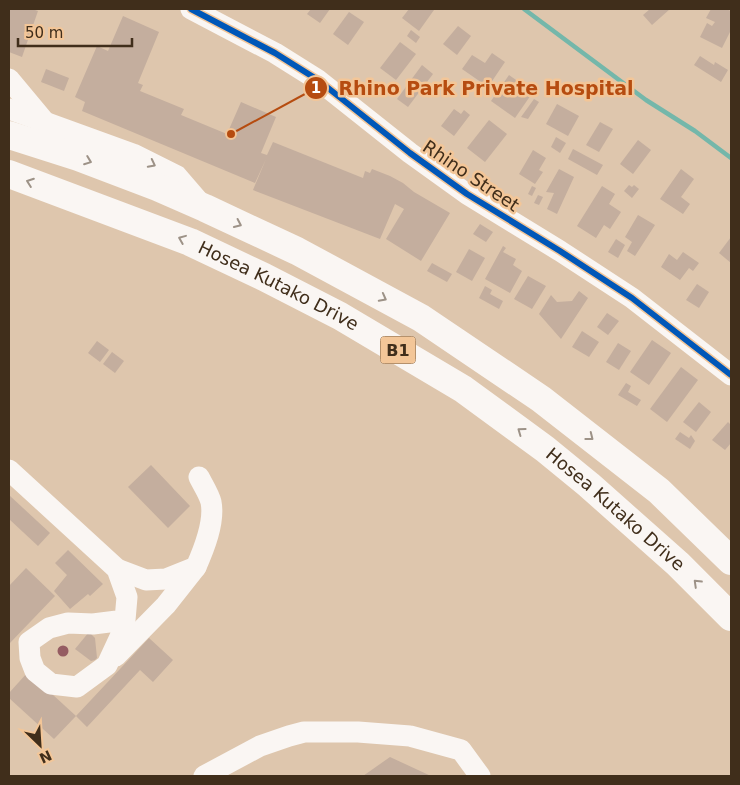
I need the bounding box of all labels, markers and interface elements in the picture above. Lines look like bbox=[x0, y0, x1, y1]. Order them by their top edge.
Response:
scale bar bbox=[18, 15, 131, 47]
text: 50 m bbox=[25, 24, 63, 42]
callout: Rhino Park Private Hospital bbox=[303, 71, 644, 105]
text: Rhino Park Private Hospital bbox=[338, 77, 634, 99]
text: 1 bbox=[311, 79, 321, 97]
street label: Rhino Street bbox=[419, 136, 523, 216]
one-way arrow bbox=[84, 155, 92, 165]
one-way arrow bbox=[147, 158, 156, 168]
one-way arrow bbox=[26, 178, 35, 188]
one-way arrow bbox=[233, 217, 242, 228]
one-way arrow bbox=[178, 235, 187, 245]
street label: Hosea Kutako Drive bbox=[195, 236, 363, 335]
one-way arrow bbox=[377, 291, 386, 301]
road number: B1 bbox=[380, 336, 416, 364]
one-way arrow bbox=[517, 428, 526, 437]
one-way arrow bbox=[584, 432, 593, 440]
street label: Hosea Kutako Drive bbox=[542, 443, 689, 575]
one-way arrow bbox=[694, 579, 703, 588]
north arrow bbox=[15, 720, 65, 770]
text: N bbox=[37, 747, 54, 767]

